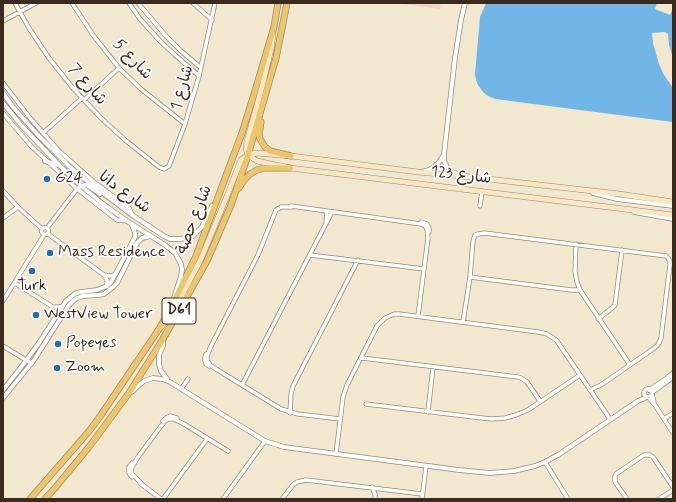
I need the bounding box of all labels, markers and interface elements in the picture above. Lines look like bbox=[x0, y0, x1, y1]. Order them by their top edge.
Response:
street label: شارع 5 bbox=[108, 36, 156, 84]
street label: شارع 7 bbox=[64, 60, 110, 110]
street label: شارع 1 bbox=[167, 63, 199, 113]
street label: شارع 123 bbox=[430, 163, 492, 189]
street label: شارع دانا bbox=[94, 168, 154, 218]
place label: G24 bbox=[55, 169, 83, 189]
marker: G24 bbox=[42, 174, 52, 184]
street label: شارع حصة bbox=[173, 183, 217, 257]
place label: Mass Residence bbox=[58, 243, 165, 263]
marker: Mass Residence bbox=[45, 248, 55, 258]
marker: Turk bbox=[27, 266, 37, 276]
place label: Turk bbox=[17, 277, 47, 297]
road number: D61 bbox=[162, 298, 196, 324]
place label: WestView Tower bbox=[44, 305, 152, 325]
marker: WestView Tower bbox=[31, 310, 41, 320]
place label: Popeyes bbox=[66, 334, 117, 354]
marker: Popeyes bbox=[53, 339, 63, 349]
place label: Zoom bbox=[65, 358, 105, 378]
marker: Zoom bbox=[52, 363, 62, 373]

